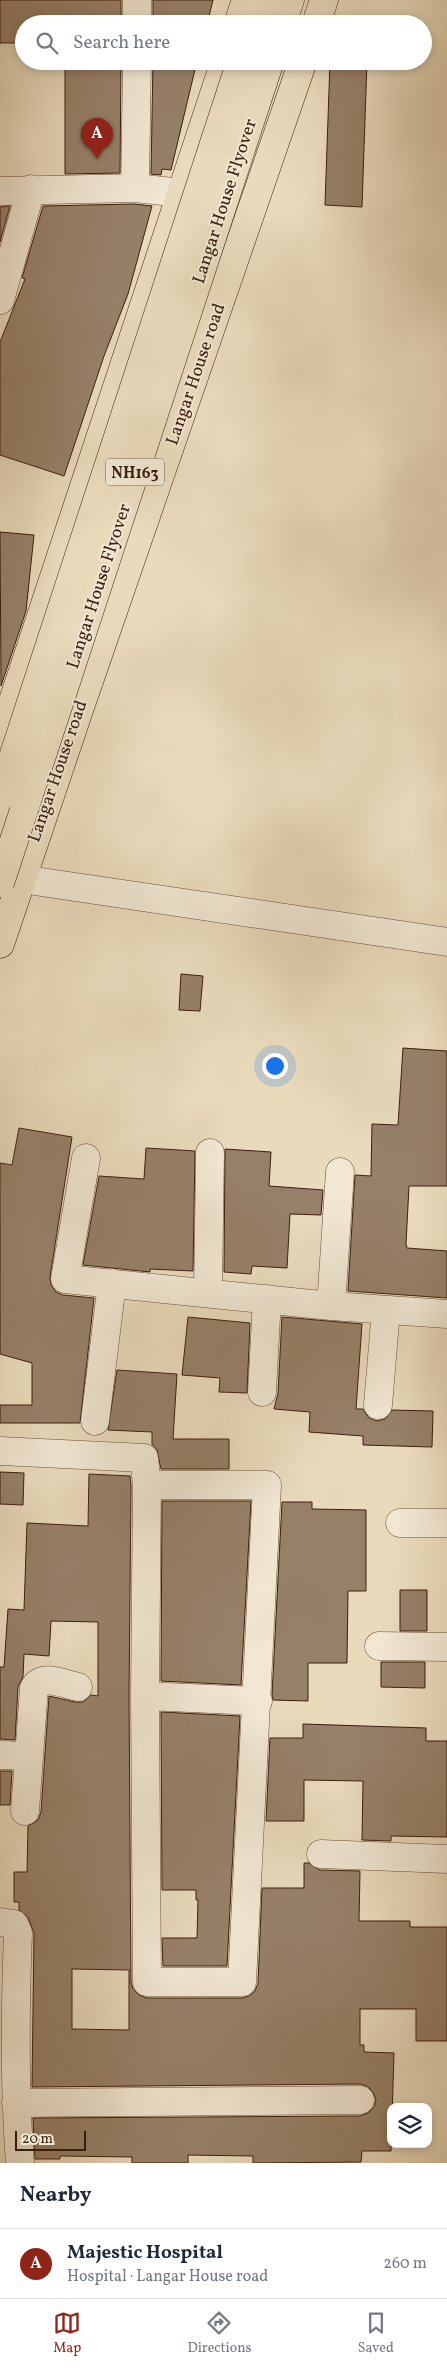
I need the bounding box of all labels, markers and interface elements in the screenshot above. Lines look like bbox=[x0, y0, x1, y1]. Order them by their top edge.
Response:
search box bbox=[15, 15, 432, 70]
icon: search bbox=[33, 29, 61, 57]
text: Search here bbox=[73, 30, 170, 56]
street label: Langar House Flyover bbox=[187, 115, 264, 287]
pin: A bbox=[81, 118, 113, 159]
street label: Langar House road bbox=[160, 300, 232, 449]
road number: NH163 bbox=[106, 458, 164, 486]
street label: Langar House Flyover bbox=[61, 500, 138, 672]
street label: Langar House road bbox=[22, 697, 94, 846]
your location bbox=[262, 1053, 288, 1079]
map controls bbox=[387, 2103, 432, 2148]
button: layers bbox=[387, 2103, 432, 2148]
scale bar bbox=[15, 2128, 86, 2151]
text: 20 m bbox=[22, 2130, 53, 2149]
text: Nearby bbox=[20, 2181, 91, 2210]
text: Majestic Hospital bbox=[67, 2240, 223, 2266]
text: A bbox=[30, 2253, 42, 2275]
text: 260 m bbox=[383, 2253, 427, 2275]
text: Hospital · Langar House road bbox=[67, 2266, 268, 2288]
tab: Map bbox=[53, 2309, 81, 2358]
tab: Directions bbox=[187, 2309, 252, 2358]
tab: Saved bbox=[358, 2309, 394, 2358]

